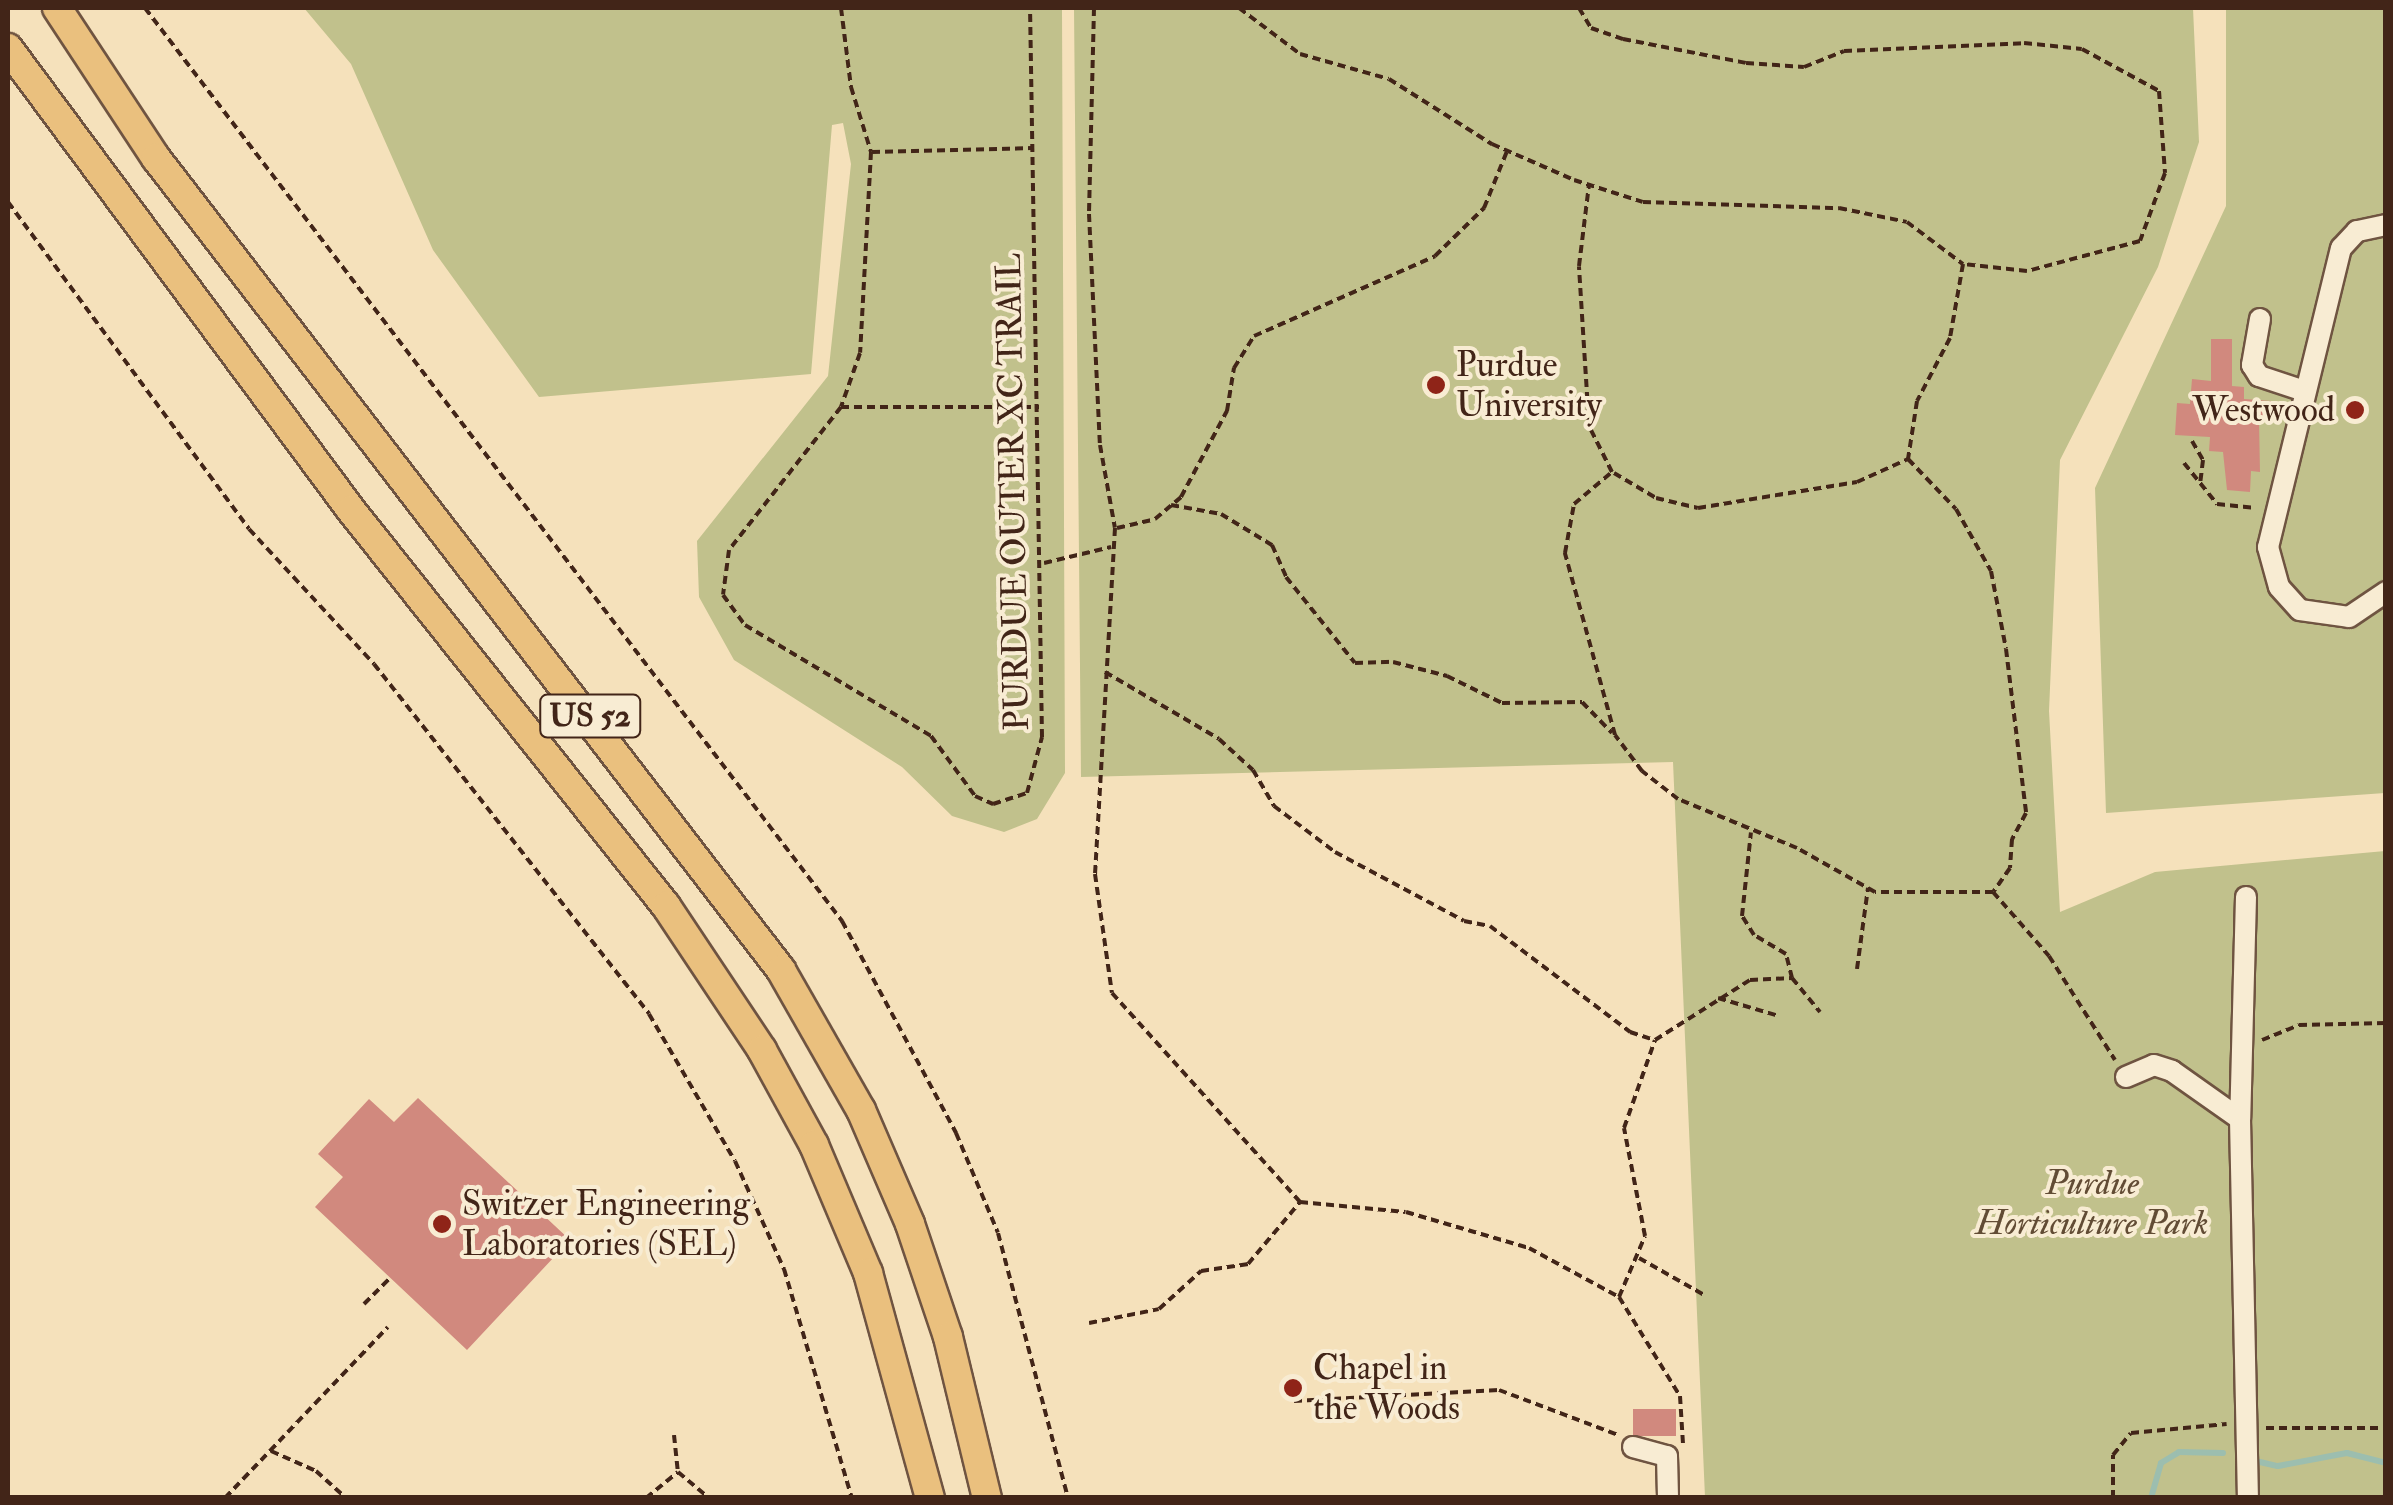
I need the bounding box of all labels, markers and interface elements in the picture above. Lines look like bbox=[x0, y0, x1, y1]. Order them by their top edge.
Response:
street label: PURDUE OUTER XC TRAIL bbox=[988, 253, 1038, 731]
place label: Purdue University bbox=[1456, 344, 1602, 426]
marker: Purdue University bbox=[1425, 374, 1447, 396]
place label: Westwood bbox=[2192, 389, 2335, 431]
marker: Westwood bbox=[2344, 399, 2366, 421]
road number: US 52 bbox=[538, 689, 642, 743]
park label: Purdue Horticulture Park bbox=[1975, 1162, 2209, 1244]
place label: Switzer Engineering Laboratories (SEL) bbox=[462, 1183, 750, 1265]
marker: Switzer Engineering Laboratories (SEL) bbox=[431, 1213, 453, 1235]
place label: Chapel in the Woods bbox=[1313, 1347, 1460, 1429]
marker: Chapel in the Woods bbox=[1282, 1377, 1304, 1399]

